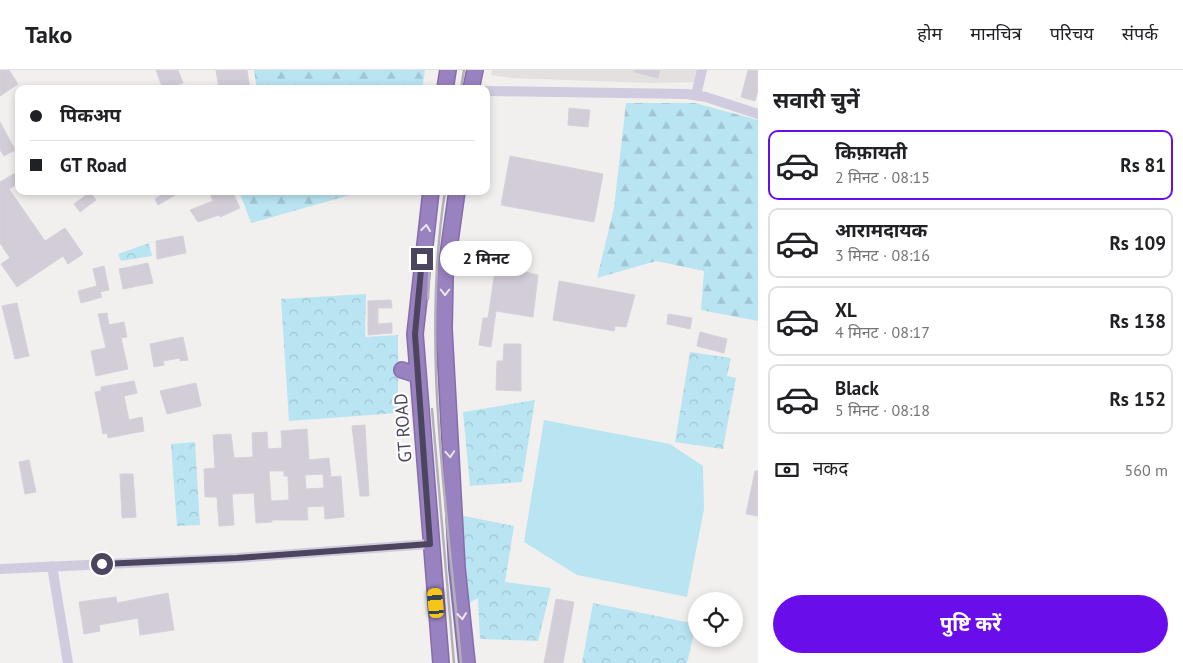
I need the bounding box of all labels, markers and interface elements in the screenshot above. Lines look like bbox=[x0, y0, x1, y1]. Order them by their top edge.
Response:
text: Tako bbox=[25, 19, 72, 50]
text: होम bbox=[917, 22, 942, 45]
text: मानचित्र bbox=[970, 22, 1022, 45]
text: परिचय bbox=[1050, 22, 1094, 45]
text: संपर्क bbox=[1122, 22, 1158, 45]
text: सवारी चुनें bbox=[773, 86, 860, 114]
text: पिकअप bbox=[60, 103, 121, 127]
text: किफ़ायती bbox=[835, 140, 907, 164]
icon: car bbox=[775, 143, 820, 188]
text: GT Road bbox=[60, 153, 127, 177]
text: Rs 81 bbox=[1120, 153, 1166, 177]
text: 2 मिनट · 08:15 bbox=[835, 167, 930, 187]
text: आरामदायक bbox=[835, 218, 927, 242]
icon: car bbox=[775, 221, 820, 266]
one-way arrow bbox=[420, 224, 431, 232]
text: Rs 109 bbox=[1109, 231, 1166, 255]
callout: 2 मिनट bbox=[440, 242, 532, 276]
text: 3 मिनट · 08:16 bbox=[835, 245, 930, 265]
route end bbox=[411, 248, 433, 270]
text: 2 मिनट bbox=[463, 248, 509, 268]
one-way arrow bbox=[440, 288, 450, 296]
text: XL bbox=[835, 298, 857, 322]
icon: car bbox=[775, 299, 820, 344]
text: Rs 138 bbox=[1109, 309, 1166, 333]
text: 4 मिनट · 08:17 bbox=[835, 322, 930, 342]
text: Black bbox=[835, 376, 879, 400]
icon: car bbox=[775, 377, 820, 422]
text: Rs 152 bbox=[1109, 387, 1166, 411]
street label: GT ROAD bbox=[389, 393, 416, 463]
text: 5 मिनट · 08:18 bbox=[835, 400, 930, 420]
one-way arrow bbox=[445, 450, 456, 458]
icon: cash bbox=[773, 456, 801, 484]
text: नकद bbox=[813, 456, 848, 480]
text: 560 m bbox=[1125, 460, 1168, 480]
route start bbox=[91, 553, 113, 575]
car bbox=[427, 587, 444, 619]
map controls bbox=[688, 592, 743, 647]
button: locate bbox=[688, 592, 743, 647]
button: पुष्टि करें bbox=[773, 595, 1168, 653]
one-way arrow bbox=[456, 612, 467, 620]

